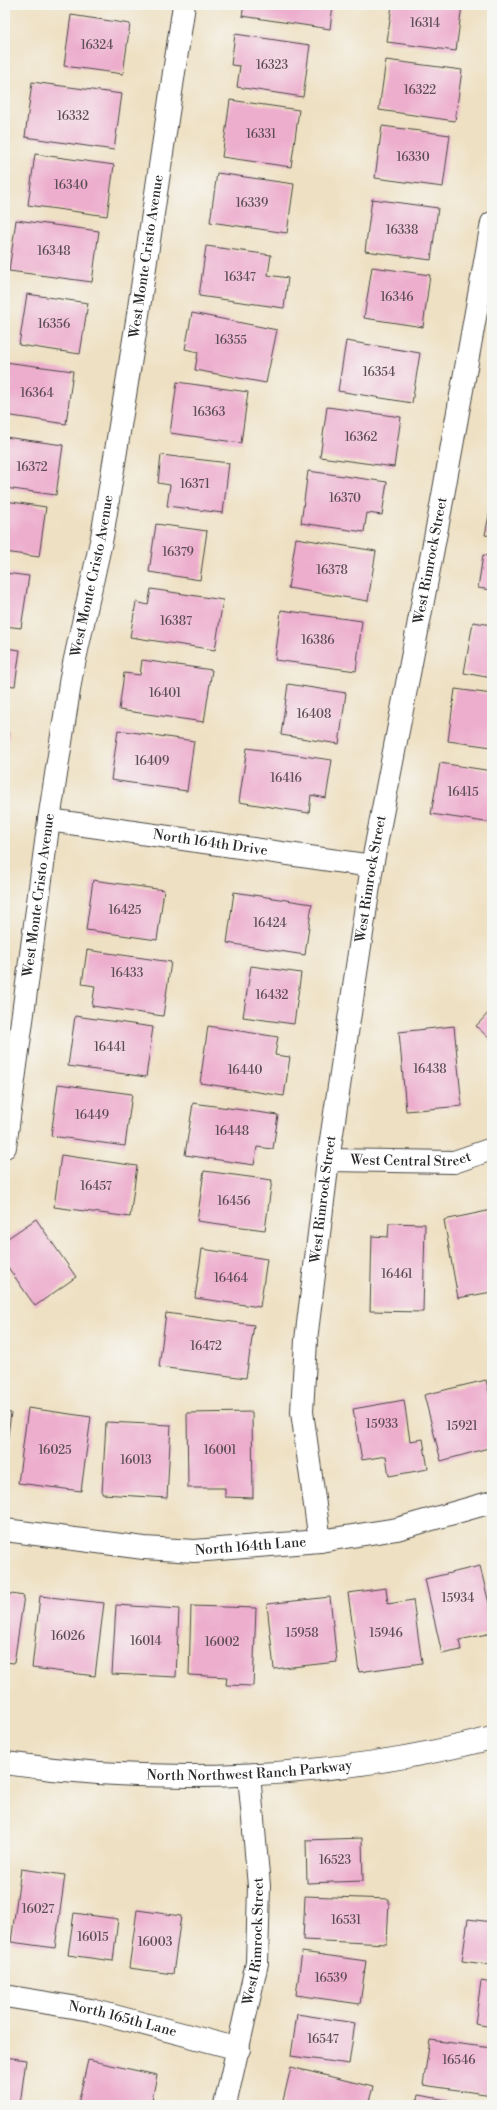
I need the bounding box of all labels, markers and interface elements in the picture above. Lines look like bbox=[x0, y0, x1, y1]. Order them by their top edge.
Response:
house number: 16314 bbox=[410, 16, 440, 31]
house number: 16324 bbox=[81, 38, 113, 53]
house number: 16323 bbox=[256, 58, 288, 73]
house number: 16322 bbox=[404, 83, 436, 98]
house number: 16332 bbox=[57, 109, 89, 124]
house number: 16331 bbox=[246, 127, 277, 142]
house number: 16330 bbox=[396, 150, 430, 165]
street label: West Monte Cristo Avenue bbox=[125, 174, 168, 341]
house number: 16340 bbox=[54, 178, 88, 193]
house number: 16339 bbox=[236, 196, 268, 211]
house number: 16338 bbox=[386, 223, 418, 238]
house number: 16348 bbox=[37, 244, 71, 259]
house number: 16347 bbox=[224, 270, 256, 285]
house number: 16346 bbox=[380, 290, 414, 305]
house number: 16356 bbox=[38, 317, 70, 332]
house number: 16355 bbox=[215, 333, 247, 348]
house number: 16354 bbox=[363, 365, 395, 380]
house number: 16364 bbox=[20, 386, 54, 401]
house number: 16363 bbox=[193, 405, 226, 420]
house number: 16362 bbox=[345, 430, 378, 445]
house number: 16372 bbox=[16, 460, 48, 475]
house number: 16371 bbox=[180, 477, 211, 492]
house number: 16370 bbox=[329, 491, 361, 506]
street label: West Monte Cristo Avenue bbox=[67, 494, 118, 660]
street label: West Rimrock Street bbox=[410, 496, 452, 626]
house number: 16379 bbox=[162, 545, 194, 560]
house number: 16378 bbox=[316, 563, 348, 578]
house number: 16387 bbox=[160, 614, 192, 629]
house number: 16386 bbox=[301, 633, 335, 648]
house number: 16401 bbox=[149, 686, 182, 701]
house number: 16408 bbox=[297, 707, 331, 722]
house number: 16409 bbox=[135, 754, 169, 769]
house number: 16416 bbox=[270, 771, 302, 786]
house number: 16415 bbox=[447, 785, 479, 800]
street label: West Monte Cristo Avenue bbox=[19, 812, 59, 979]
street label: West Rimrock Street bbox=[352, 814, 391, 945]
street label: North 164th Drive bbox=[152, 826, 269, 860]
house number: 16425 bbox=[109, 903, 142, 918]
house number: 16424 bbox=[253, 916, 287, 931]
house number: 16433 bbox=[111, 966, 144, 981]
house number: 16432 bbox=[256, 988, 289, 1003]
house number: 16441 bbox=[94, 1040, 127, 1055]
house number: 16438 bbox=[413, 1062, 447, 1077]
house number: 16440 bbox=[228, 1063, 262, 1078]
house number: 16449 bbox=[75, 1108, 109, 1123]
house number: 16448 bbox=[215, 1124, 249, 1139]
street label: West Rimrock Street bbox=[306, 1134, 341, 1265]
street label: West Central Street bbox=[349, 1148, 474, 1171]
house number: 16457 bbox=[80, 1179, 112, 1194]
house number: 16456 bbox=[217, 1194, 251, 1209]
house number: 16461 bbox=[381, 1267, 414, 1282]
house number: 16464 bbox=[214, 1271, 248, 1286]
house number: 16472 bbox=[190, 1339, 222, 1354]
house number: 15933 bbox=[366, 1417, 399, 1432]
house number: 15921 bbox=[446, 1419, 478, 1434]
house number: 16025 bbox=[38, 1443, 72, 1458]
house number: 16001 bbox=[204, 1443, 237, 1458]
house number: 16013 bbox=[120, 1453, 152, 1468]
street label: North 164th Lane bbox=[194, 1533, 307, 1560]
house number: 15934 bbox=[441, 1591, 475, 1606]
house number: 15958 bbox=[285, 1626, 319, 1641]
house number: 15946 bbox=[369, 1626, 403, 1641]
house number: 16026 bbox=[51, 1629, 85, 1644]
house number: 16014 bbox=[130, 1634, 162, 1649]
house number: 16002 bbox=[205, 1635, 239, 1650]
street label: North Northwest Ranch Parkway bbox=[146, 1756, 353, 1785]
house number: 16523 bbox=[319, 1853, 351, 1868]
street label: West Rimrock Street bbox=[239, 1876, 268, 2008]
house number: 16027 bbox=[22, 1902, 54, 1917]
house number: 16531 bbox=[331, 1913, 362, 1928]
house number: 16015 bbox=[77, 1930, 109, 1945]
house number: 16003 bbox=[138, 1935, 173, 1950]
house number: 16539 bbox=[315, 1971, 347, 1986]
street label: North 165th Lane bbox=[67, 1997, 179, 2041]
house number: 16547 bbox=[307, 2032, 339, 2047]
house number: 16546 bbox=[442, 2053, 476, 2068]

